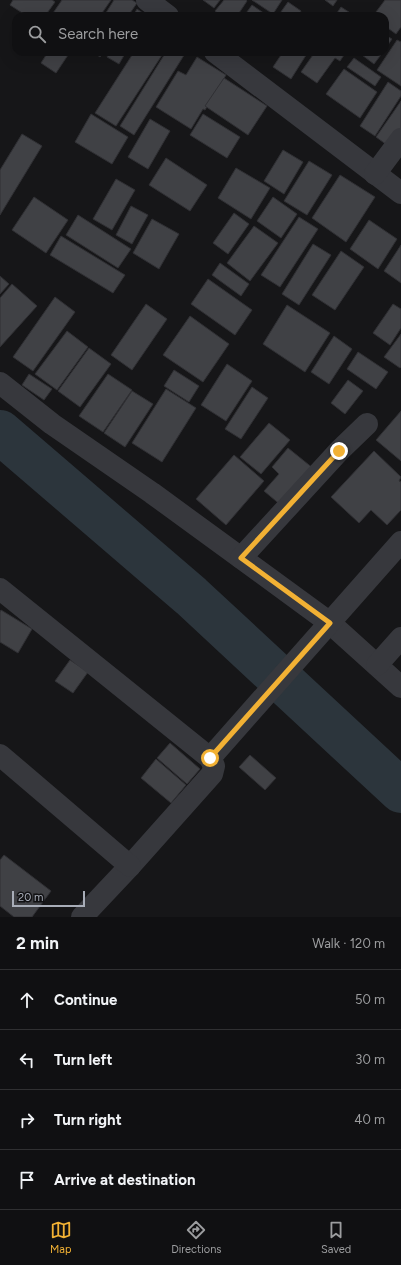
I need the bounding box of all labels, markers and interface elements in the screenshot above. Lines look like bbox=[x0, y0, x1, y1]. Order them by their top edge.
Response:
search box bbox=[12, 12, 389, 56]
icon: search bbox=[26, 23, 48, 45]
text: Search here bbox=[58, 25, 138, 43]
route end bbox=[330, 442, 348, 460]
route start bbox=[201, 749, 219, 767]
scale bar bbox=[12, 889, 85, 908]
text: 20 m bbox=[18, 891, 43, 904]
text: 2 min bbox=[16, 933, 59, 953]
text: Walk · 120 m bbox=[312, 936, 385, 951]
icon: ahead bbox=[16, 989, 38, 1011]
text: Continue bbox=[54, 991, 117, 1009]
text: 50 m bbox=[355, 992, 385, 1007]
icon: left bbox=[16, 1049, 38, 1071]
text: Turn left bbox=[54, 1051, 112, 1069]
text: 30 m bbox=[355, 1052, 385, 1067]
icon: right bbox=[16, 1109, 38, 1131]
text: Turn right bbox=[54, 1111, 122, 1129]
text: 40 m bbox=[354, 1112, 385, 1127]
icon: arrive bbox=[16, 1169, 38, 1191]
text: Arrive at destination bbox=[54, 1171, 195, 1189]
tab: Map bbox=[50, 1219, 72, 1256]
tab: Directions bbox=[171, 1219, 221, 1256]
tab: Saved bbox=[321, 1219, 351, 1256]

